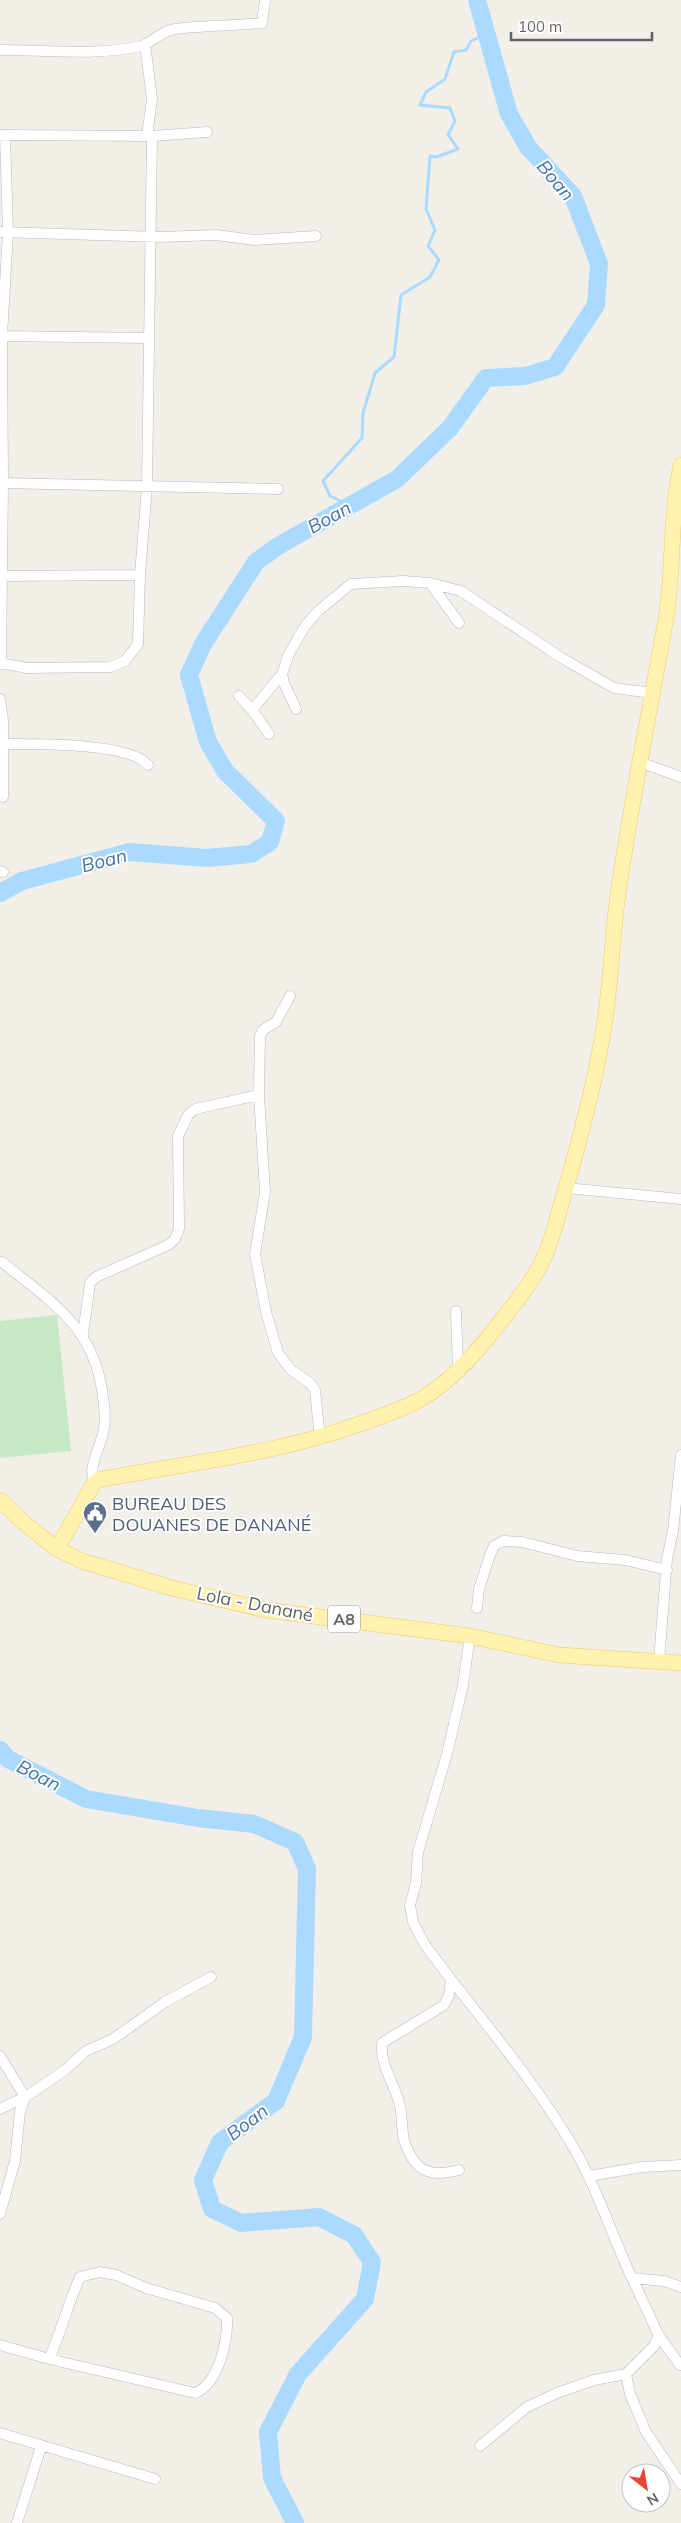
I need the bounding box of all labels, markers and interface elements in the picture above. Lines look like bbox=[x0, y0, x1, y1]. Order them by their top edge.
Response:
scale bar bbox=[511, 10, 652, 42]
text: 100 m bbox=[518, 17, 562, 36]
water label: Boan bbox=[532, 155, 580, 205]
water label: Boan bbox=[303, 495, 355, 539]
water label: Boan bbox=[79, 843, 129, 877]
place label: BUREAU DES DOUANES DE DANANÉ bbox=[112, 1492, 311, 1536]
public building icon: BUREAU DES DOUANES DE DANANÉ bbox=[82, 1500, 108, 1534]
street label: Lola - Danané bbox=[195, 1581, 315, 1627]
road number: A8 bbox=[328, 1606, 360, 1632]
water label: Boan bbox=[13, 1754, 65, 1796]
water label: Boan bbox=[221, 2098, 273, 2146]
north arrow bbox=[621, 2463, 671, 2513]
text: N bbox=[644, 2489, 662, 2510]

